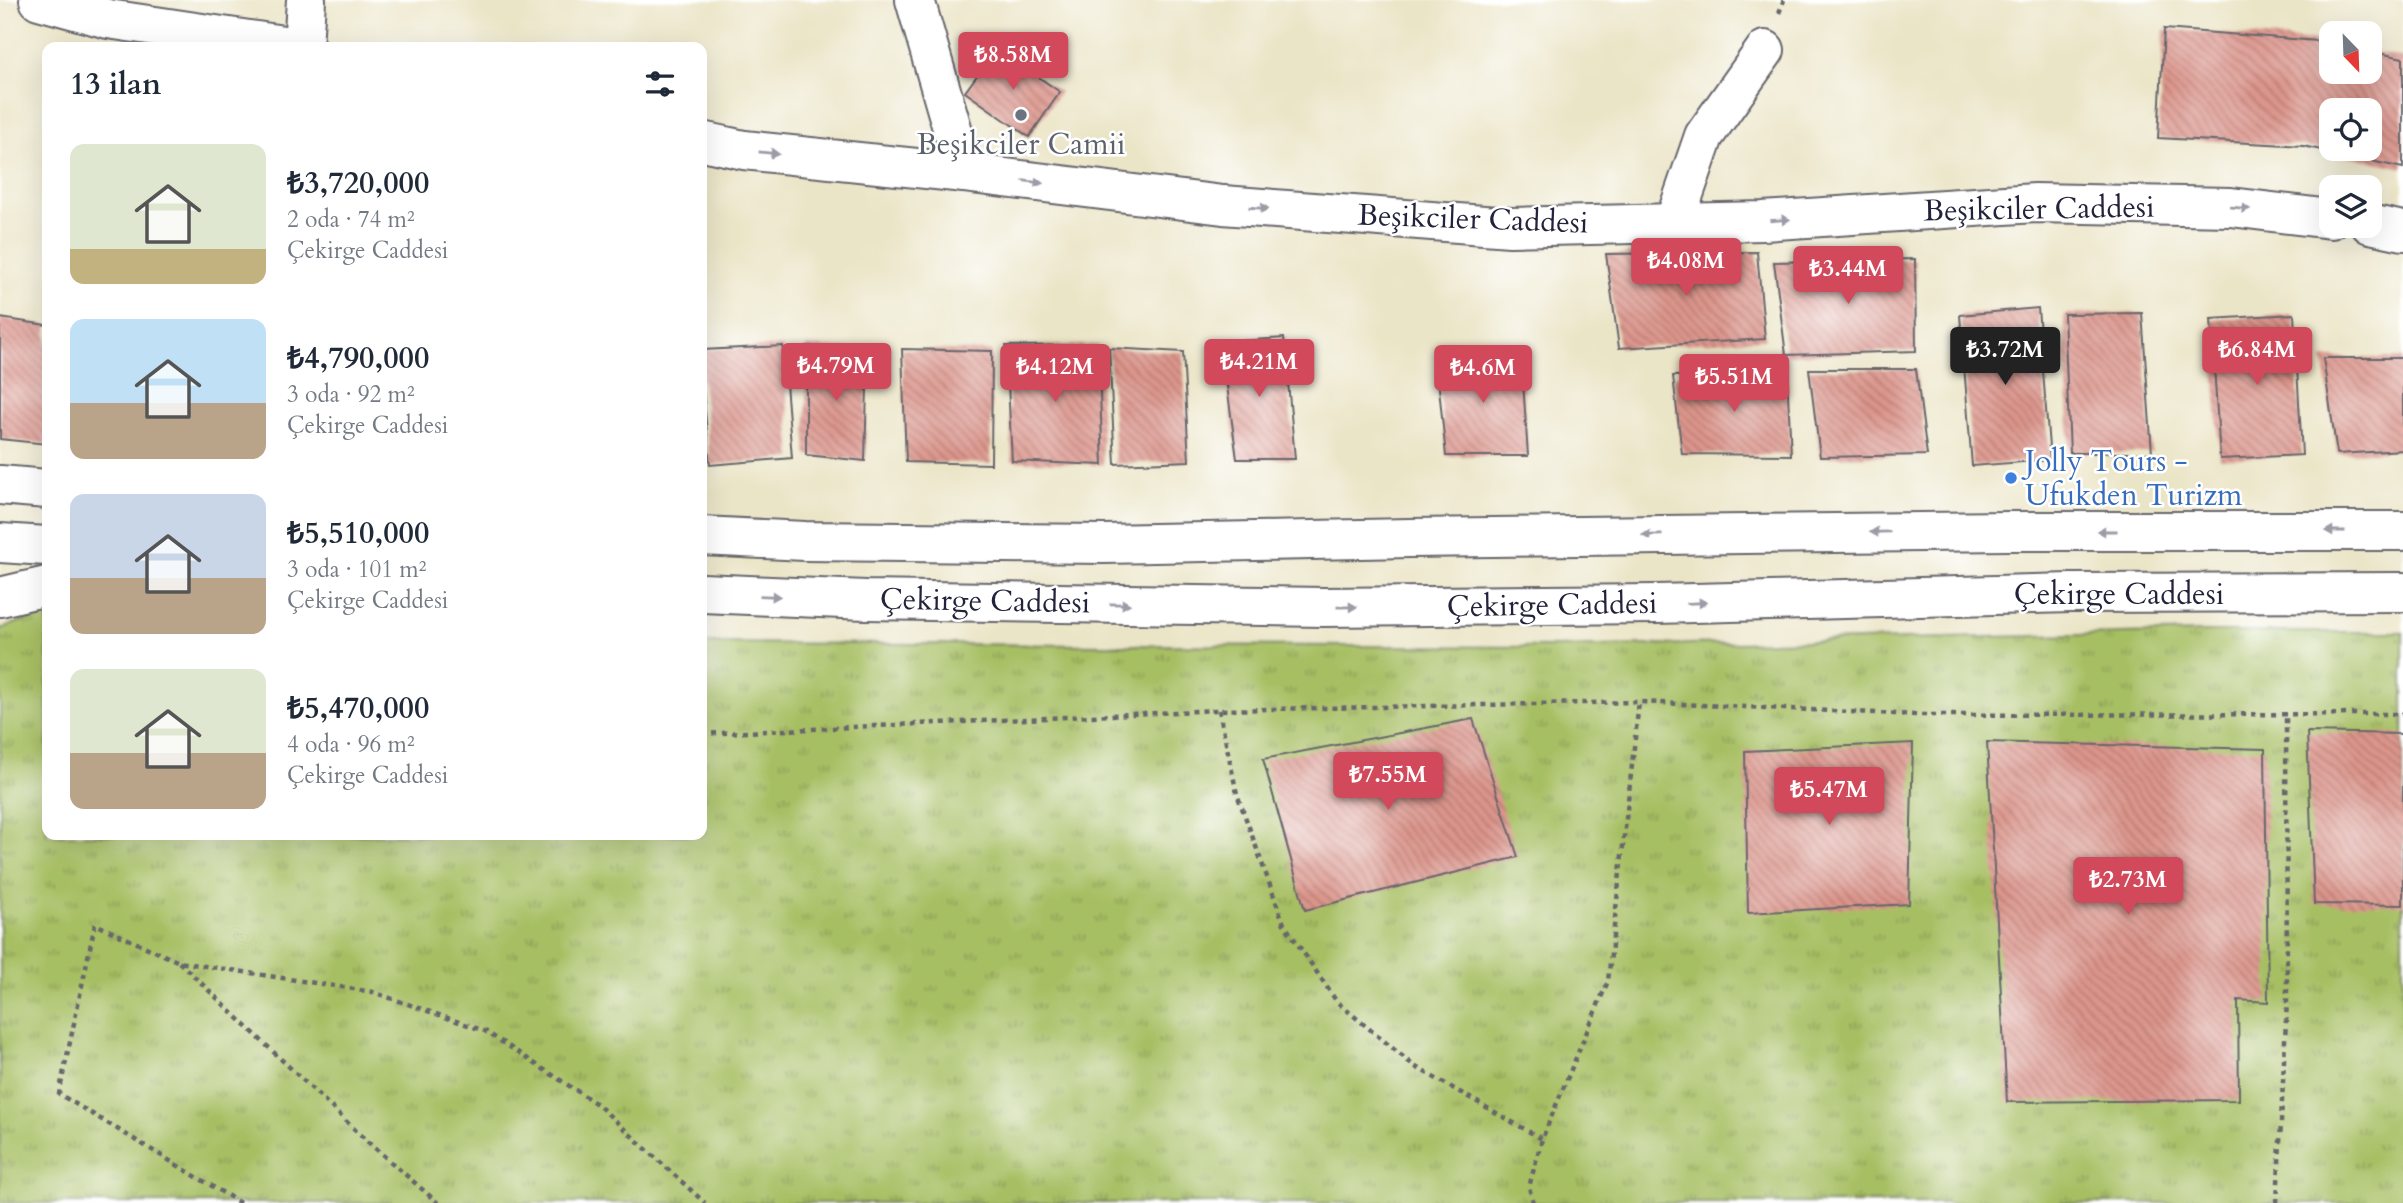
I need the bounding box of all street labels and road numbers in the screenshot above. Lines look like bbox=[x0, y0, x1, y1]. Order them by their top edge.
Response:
street label: Beşikciler Caddesi bbox=[1923, 186, 2155, 232]
street label: Beşikciler Caddesi bbox=[1357, 194, 1589, 244]
street label: Çekirge Caddesi bbox=[2014, 574, 2224, 615]
street label: Çekirge Caddesi bbox=[879, 579, 1091, 623]
street label: Çekirge Caddesi bbox=[1446, 583, 1658, 627]

